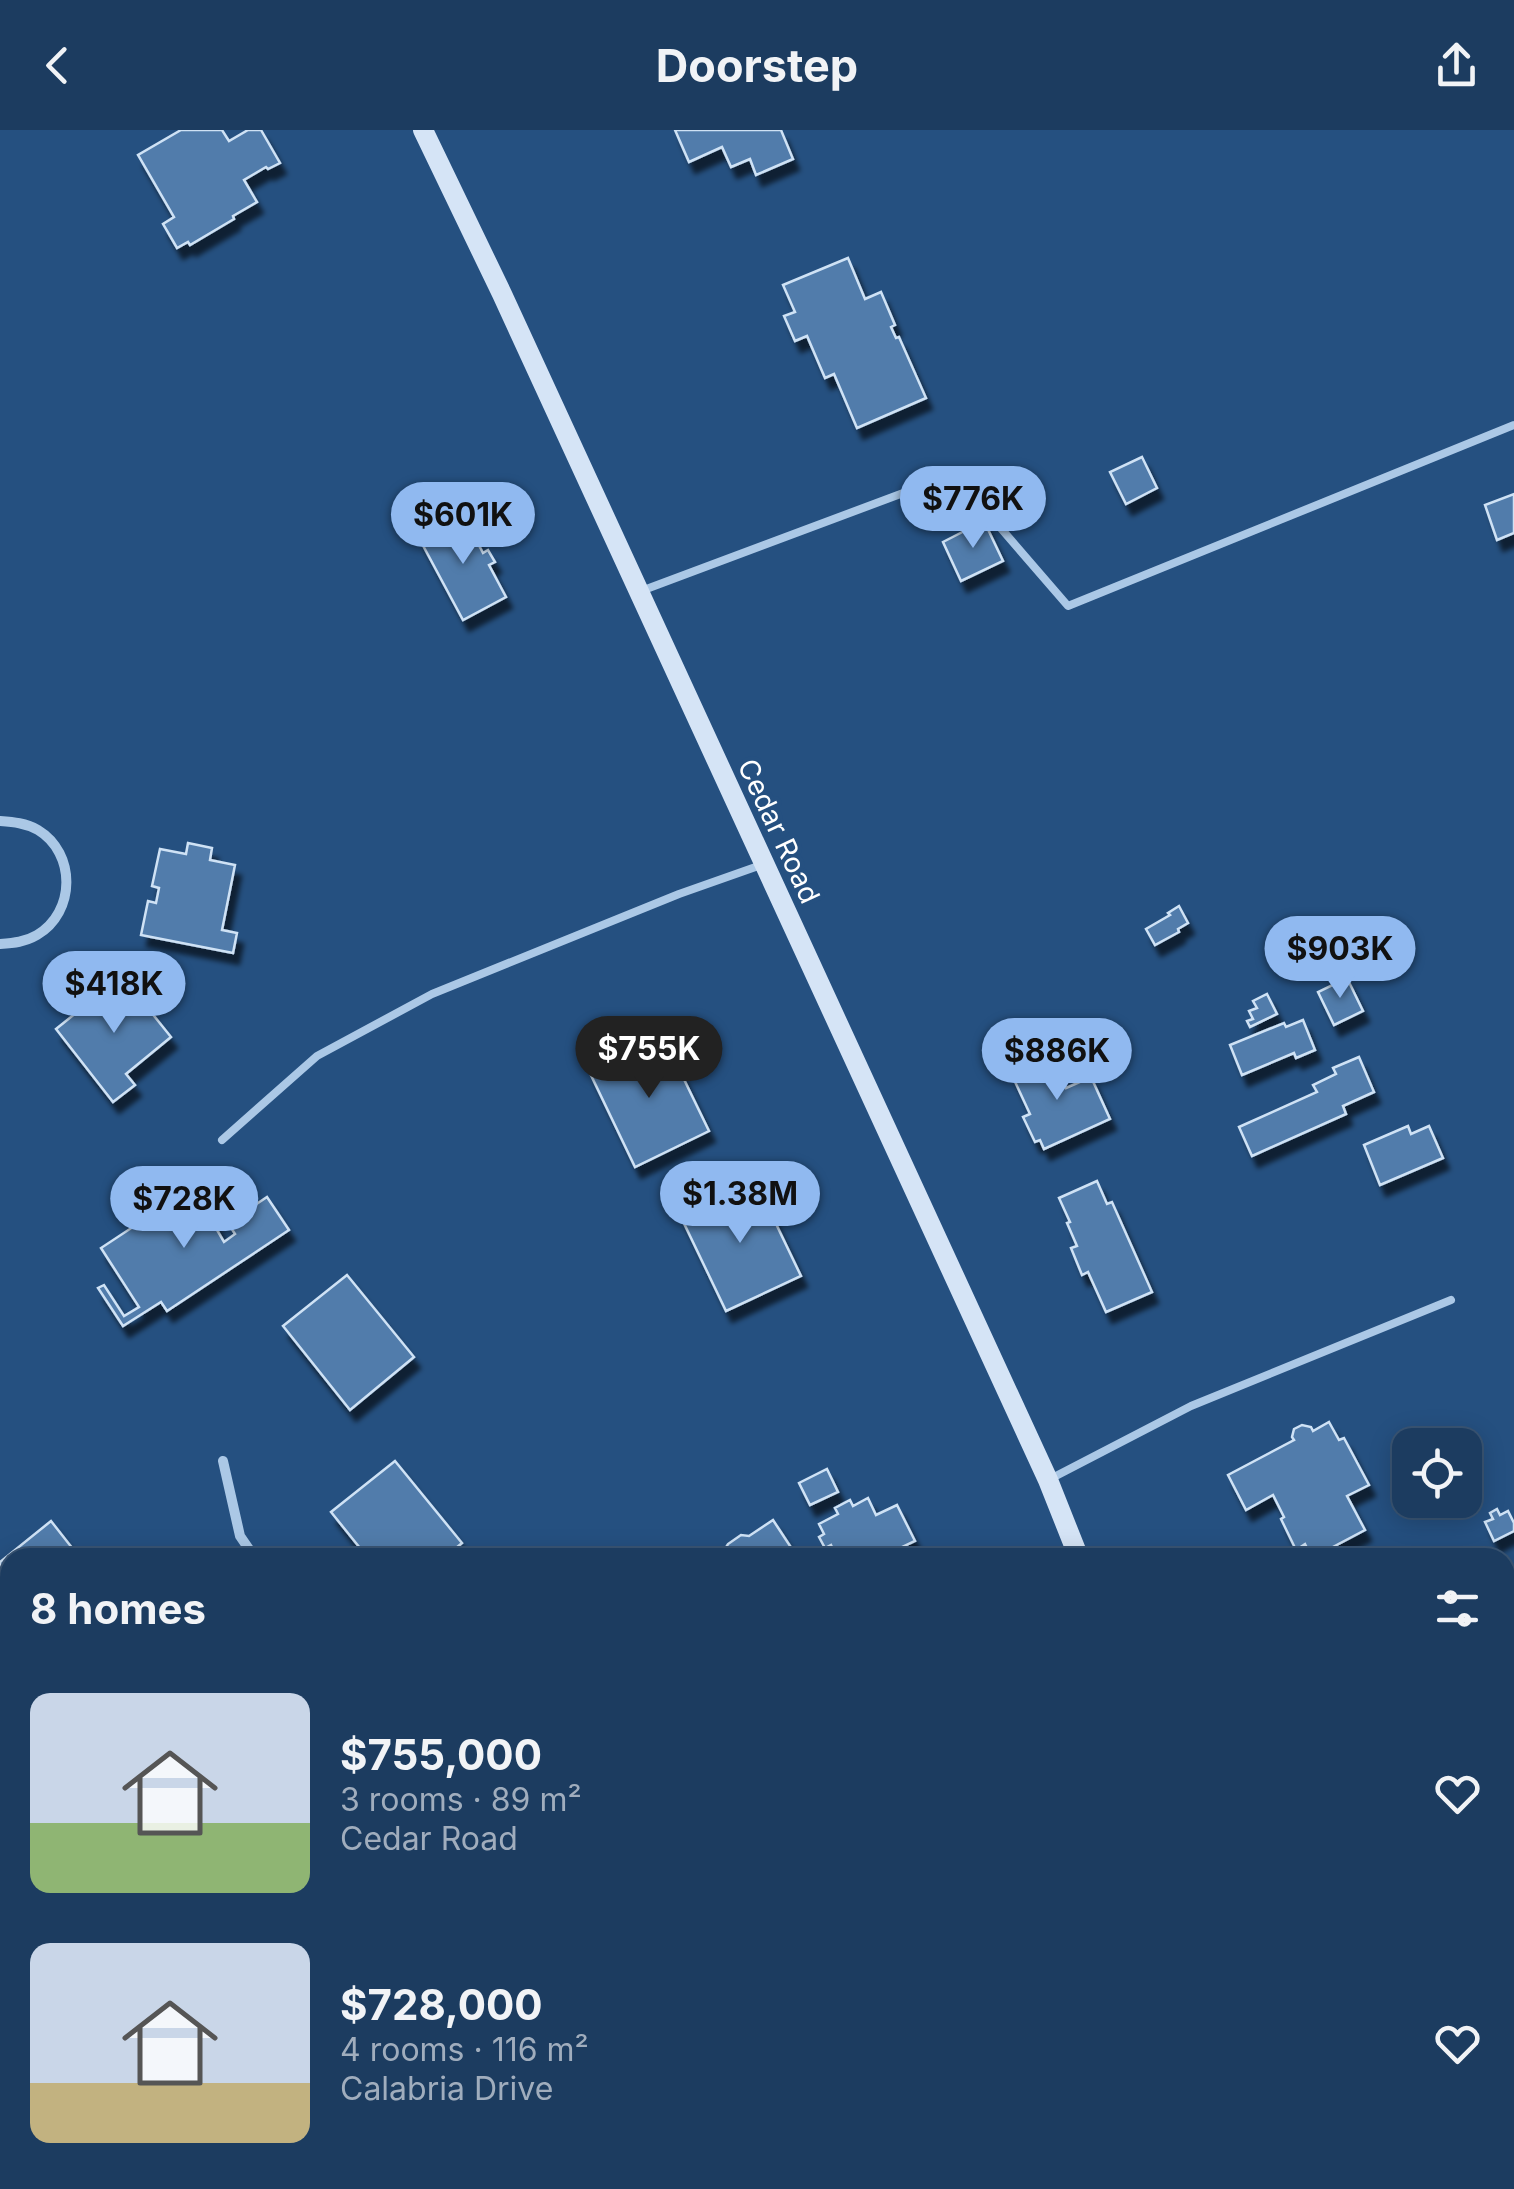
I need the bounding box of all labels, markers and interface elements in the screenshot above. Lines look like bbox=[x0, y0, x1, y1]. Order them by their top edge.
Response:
icon: back bbox=[30, 38, 85, 93]
text: Doorstep bbox=[656, 38, 858, 93]
icon: share bbox=[1429, 38, 1484, 93]
pin: $776K bbox=[903, 466, 1043, 551]
text: $776K bbox=[922, 479, 1024, 518]
pin: $601K bbox=[393, 482, 533, 567]
text: $601K bbox=[413, 495, 513, 534]
street label: Cedar Road bbox=[731, 753, 827, 909]
pin: $903K bbox=[1270, 916, 1410, 1001]
text: $903K bbox=[1287, 929, 1393, 968]
pin: $418K bbox=[44, 951, 184, 1036]
text: $418K bbox=[64, 964, 164, 1003]
pin: $755K bbox=[579, 1016, 719, 1101]
pin: $886K bbox=[987, 1018, 1127, 1103]
text: $755K bbox=[597, 1029, 701, 1068]
text: $886K bbox=[1004, 1031, 1110, 1070]
pin: $1.38M bbox=[659, 1161, 821, 1246]
pin: $728K bbox=[114, 1166, 254, 1251]
text: $1.38M bbox=[682, 1174, 798, 1213]
text: $728K bbox=[132, 1179, 236, 1218]
map controls bbox=[1392, 1428, 1482, 1518]
button: locate bbox=[1392, 1428, 1482, 1518]
icon: filters bbox=[1430, 1581, 1485, 1636]
text: 8 homes bbox=[30, 1583, 206, 1634]
text: $755,000 bbox=[340, 1729, 542, 1780]
icon: home bbox=[110, 1733, 230, 1853]
icon: heart bbox=[1430, 1766, 1485, 1821]
text: 3 rooms · 89 m² bbox=[340, 1780, 582, 1819]
text: Cedar Road bbox=[340, 1819, 518, 1858]
text: $728,000 bbox=[340, 1979, 543, 2030]
icon: home bbox=[110, 1983, 230, 2103]
icon: heart bbox=[1430, 2016, 1485, 2071]
text: 4 rooms · 116 m² bbox=[340, 2030, 589, 2069]
text: Calabria Drive bbox=[340, 2069, 553, 2108]

